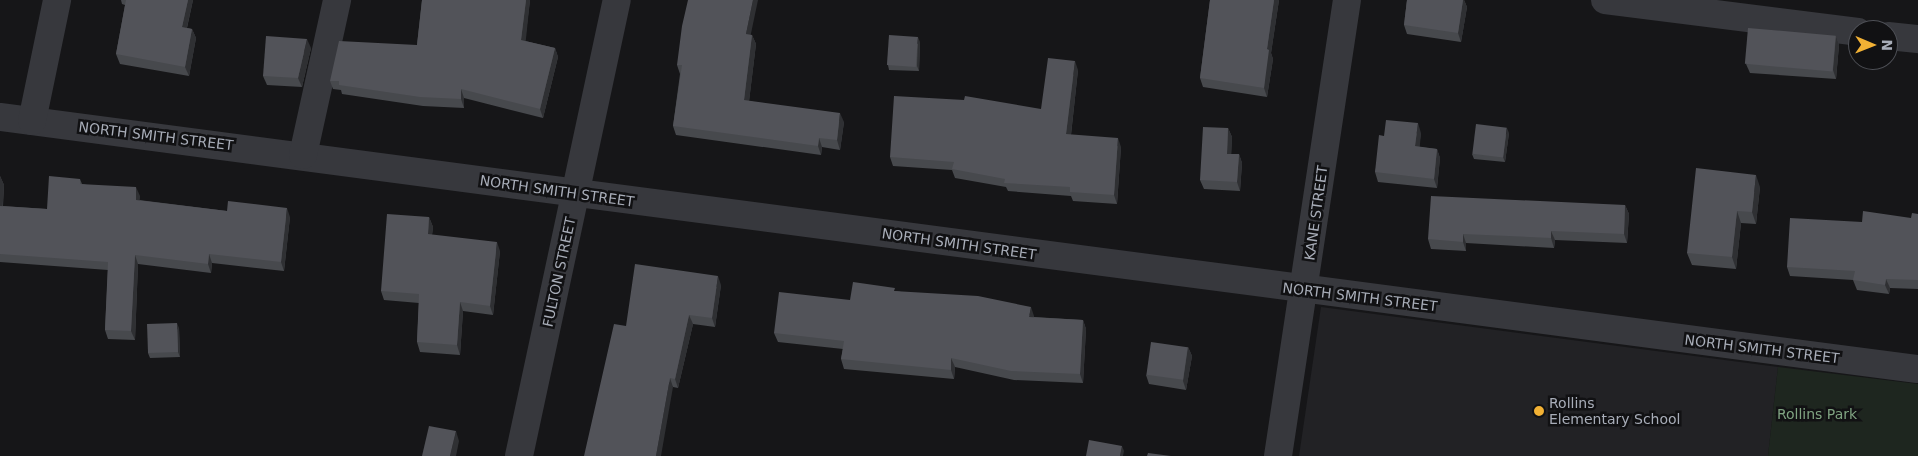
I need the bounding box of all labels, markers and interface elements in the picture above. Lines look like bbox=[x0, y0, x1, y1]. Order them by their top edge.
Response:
north arrow bbox=[1848, 20, 1898, 70]
text: N bbox=[1879, 39, 1895, 51]
street label: NORTH SMITH STREET bbox=[78, 118, 234, 154]
street label: KANE STREET bbox=[1301, 164, 1331, 262]
street label: NORTH SMITH STREET bbox=[479, 172, 635, 210]
street label: FULTON STREET bbox=[539, 215, 579, 329]
street label: NORTH SMITH STREET bbox=[881, 225, 1037, 263]
street label: NORTH SMITH STREET bbox=[1282, 279, 1438, 315]
street label: NORTH SMITH STREET bbox=[1684, 331, 1840, 367]
place label: Rollins Elementary School bbox=[1549, 395, 1681, 428]
marker: Rollins Elementary School bbox=[1533, 405, 1545, 417]
park label: Rollins Park bbox=[1777, 406, 1857, 422]

